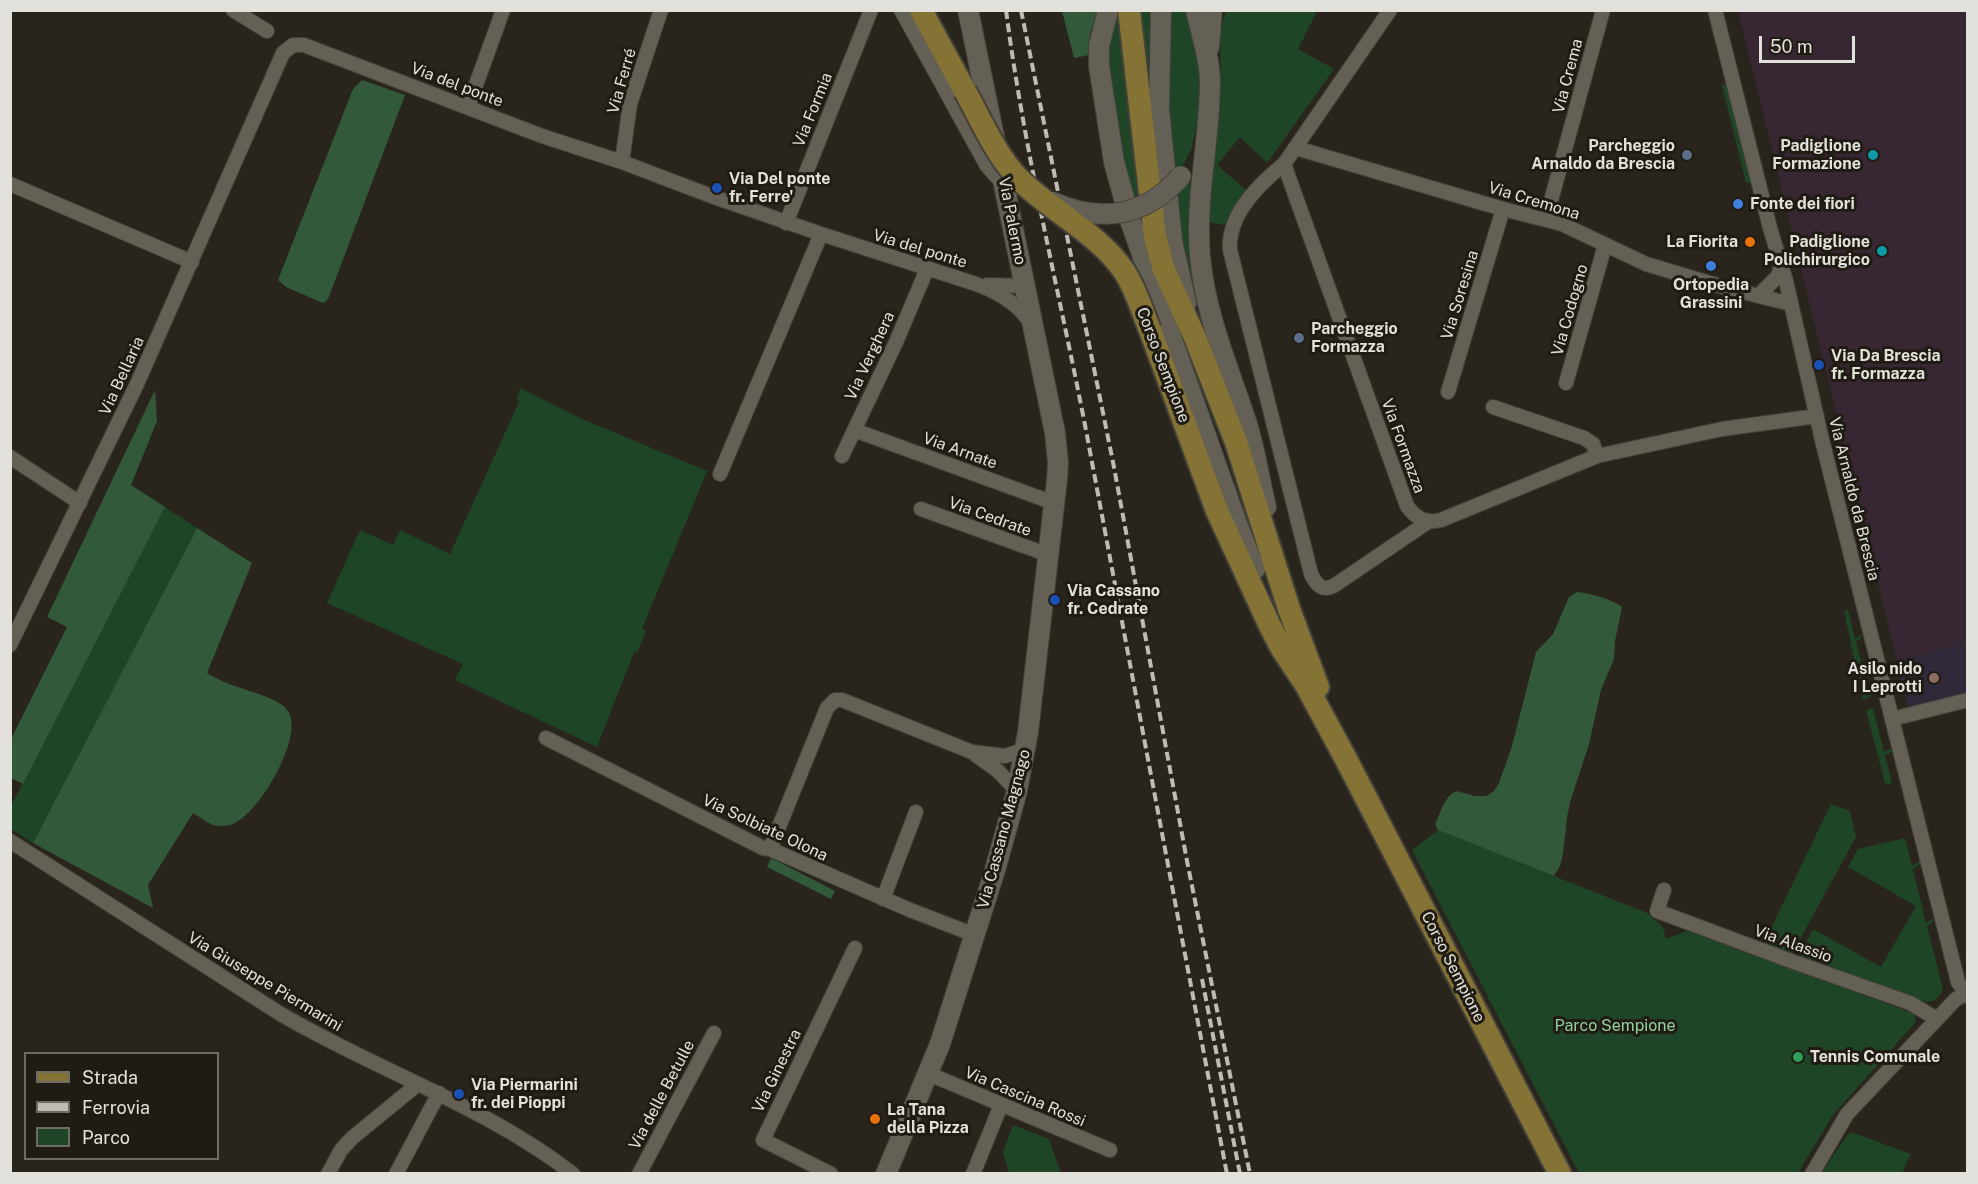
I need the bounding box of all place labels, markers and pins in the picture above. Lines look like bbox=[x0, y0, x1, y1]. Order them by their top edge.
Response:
place label: Parcheggio Arnaldo da Brescia bbox=[1531, 136, 1675, 174]
place label: Padiglione Formazione bbox=[1772, 136, 1861, 174]
marker: Parcheggio Arnaldo da Brescia bbox=[1680, 148, 1694, 162]
marker: Padiglione Formazione bbox=[1866, 148, 1880, 162]
place label: Via Del ponte fr. Ferre' bbox=[729, 169, 831, 207]
marker: Via Del ponte fr. Ferre' bbox=[710, 181, 724, 195]
place label: Fonte dei fiori bbox=[1750, 194, 1855, 214]
marker: Fonte dei fiori bbox=[1731, 197, 1745, 211]
place label: La Fiorita bbox=[1666, 232, 1738, 252]
place label: Padiglione Polichirurgico bbox=[1764, 232, 1870, 270]
marker: La Fiorita bbox=[1743, 235, 1757, 249]
marker: Padiglione Polichirurgico bbox=[1875, 244, 1889, 258]
marker: Ortopedia Grassini bbox=[1704, 259, 1718, 273]
place label: Ortopedia Grassini bbox=[1673, 275, 1749, 313]
place label: Parcheggio Formazza bbox=[1311, 319, 1398, 357]
marker: Parcheggio Formazza bbox=[1292, 331, 1306, 345]
place label: Via Da Brescia fr. Formazza bbox=[1831, 346, 1941, 384]
marker: Via Da Brescia fr. Formazza bbox=[1812, 358, 1826, 372]
place label: Via Cassano fr. Cedrate bbox=[1067, 581, 1160, 619]
marker: Via Cassano fr. Cedrate bbox=[1048, 593, 1062, 607]
place label: Asilo nido I Leprotti bbox=[1848, 659, 1922, 697]
marker: Asilo nido I Leprotti bbox=[1927, 671, 1941, 685]
place label: Tennis Comunale bbox=[1810, 1047, 1940, 1067]
marker: Tennis Comunale bbox=[1791, 1050, 1805, 1064]
place label: Via Piermarini fr. dei Pioppi bbox=[471, 1075, 578, 1113]
marker: Via Piermarini fr. dei Pioppi bbox=[452, 1087, 466, 1101]
place label: La Tana della Pizza bbox=[887, 1100, 969, 1138]
marker: La Tana della Pizza bbox=[868, 1112, 882, 1126]

